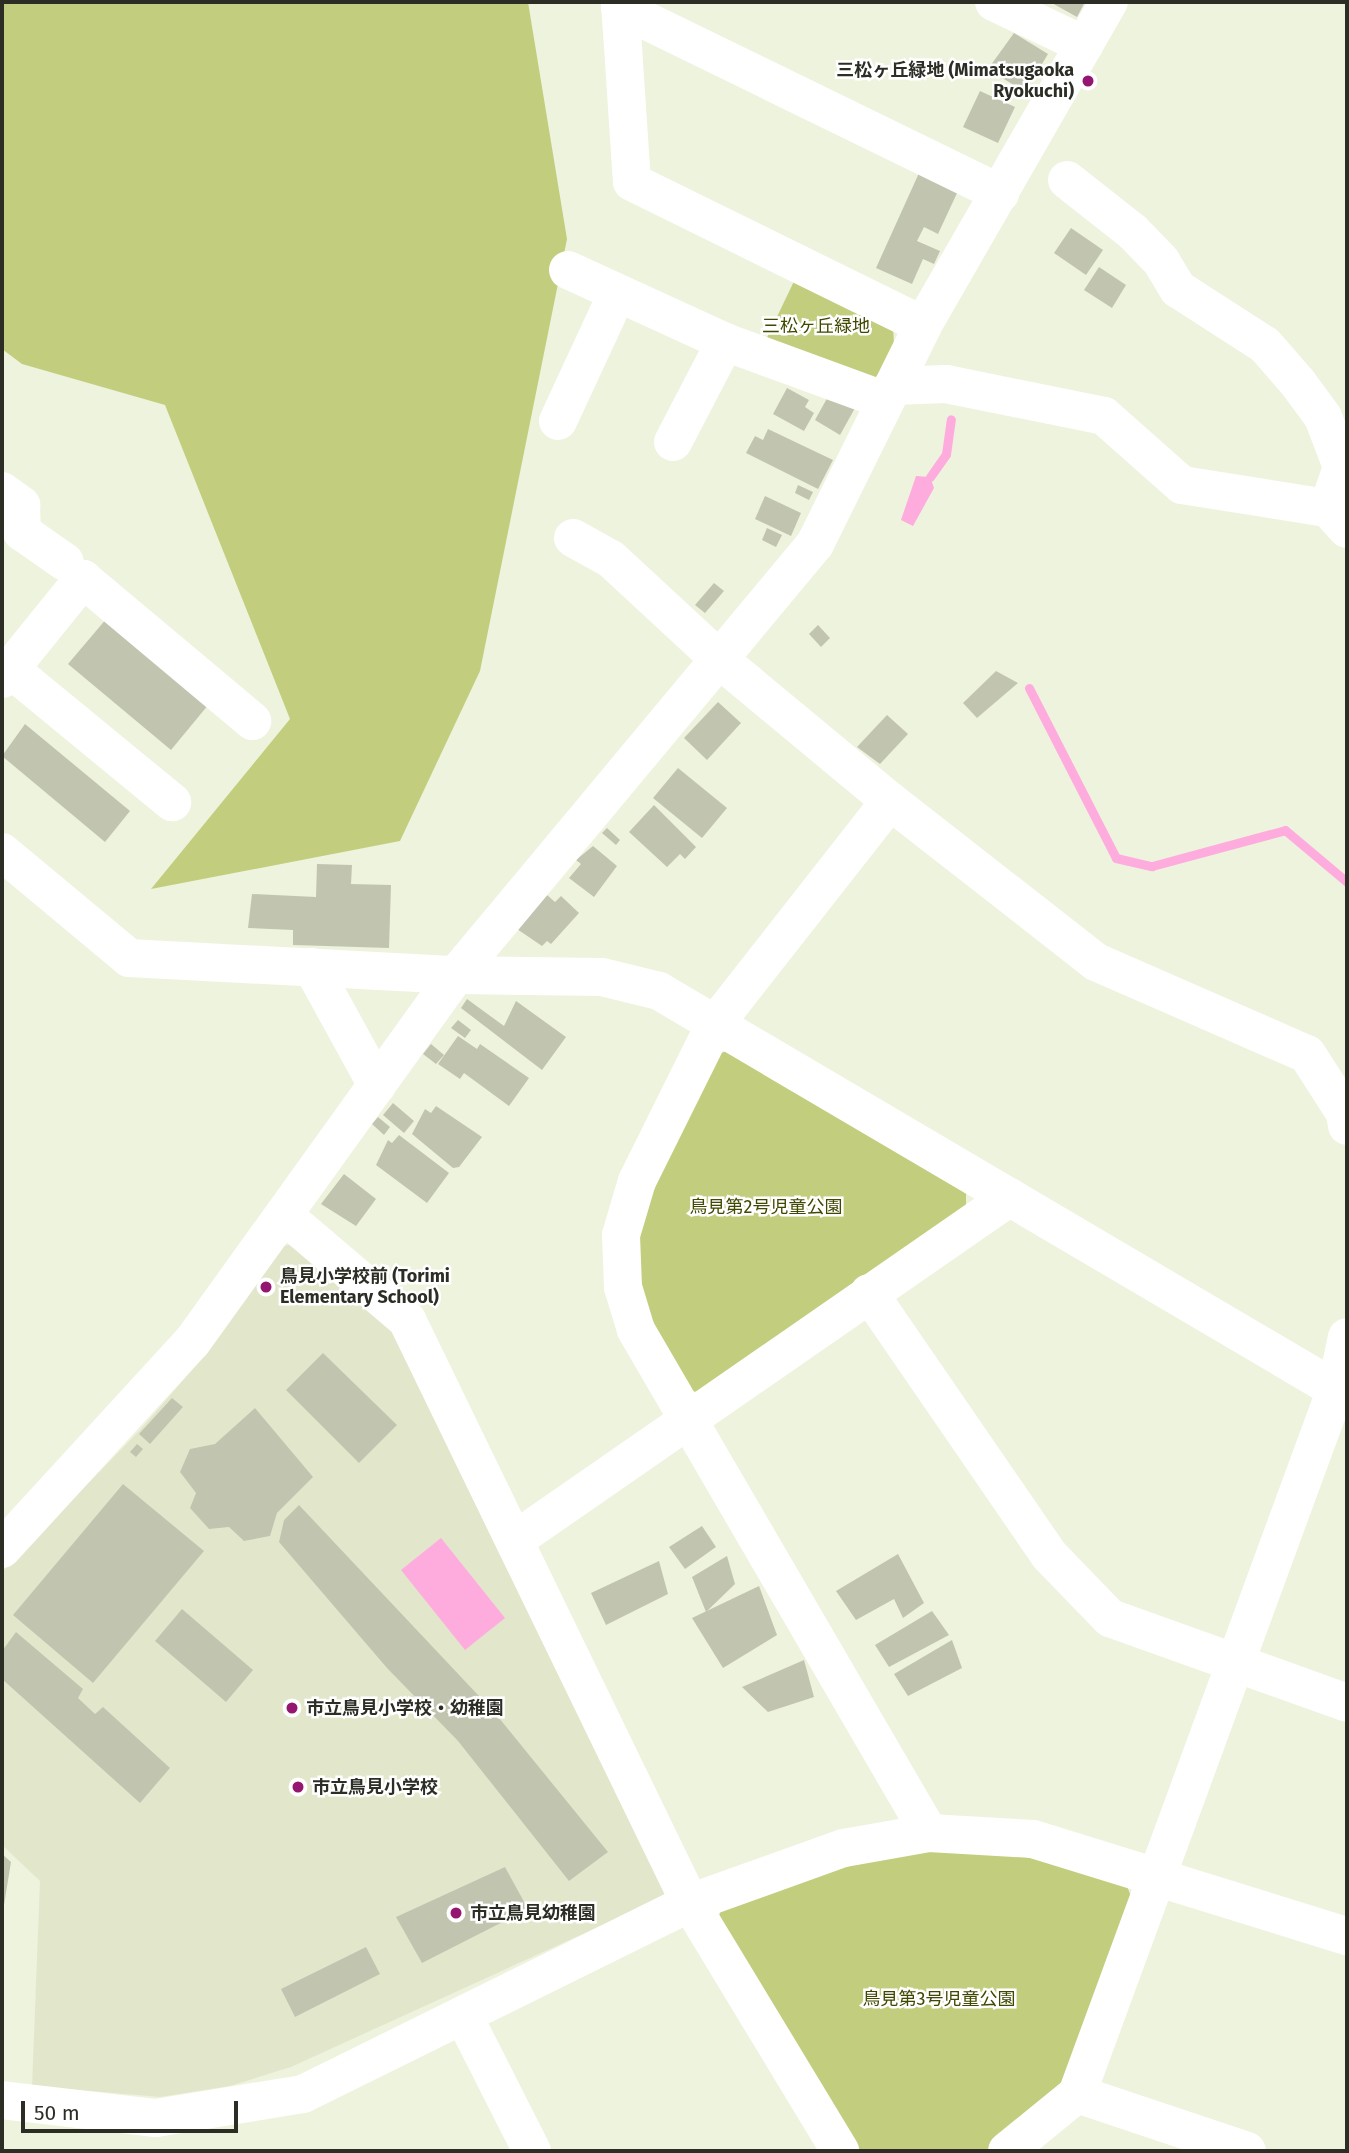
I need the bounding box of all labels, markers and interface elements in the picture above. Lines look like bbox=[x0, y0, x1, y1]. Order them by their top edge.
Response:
place label: 三松ヶ丘緑地 (Mimatsugaoka Ryokuchi) bbox=[836, 60, 1074, 102]
marker: 三松ヶ丘緑地 (Mimatsugaoka Ryokuchi) bbox=[1080, 73, 1096, 89]
park label: 三松ヶ丘緑地 bbox=[762, 315, 870, 337]
park label: 鳥見第2号児童公園 bbox=[690, 1196, 842, 1218]
place label: 鳥見小学校前 (Torimi Elementary School) bbox=[280, 1266, 450, 1308]
marker: 鳥見小学校前 (Torimi Elementary School) bbox=[258, 1279, 274, 1295]
place label: 市立鳥見小学校・幼稚園 bbox=[306, 1697, 504, 1719]
marker: 市立鳥見小学校・幼稚園 bbox=[284, 1700, 300, 1716]
place label: 市立鳥見小学校 bbox=[312, 1776, 438, 1798]
marker: 市立鳥見小学校 bbox=[290, 1779, 306, 1795]
place label: 市立鳥見幼稚園 bbox=[470, 1902, 596, 1924]
marker: 市立鳥見幼稚園 bbox=[448, 1905, 464, 1921]
park label: 鳥見第3号児童公園 bbox=[863, 1988, 1015, 2010]
scale bar bbox=[24, 2086, 242, 2130]
text: 50 m bbox=[34, 2100, 80, 2126]

